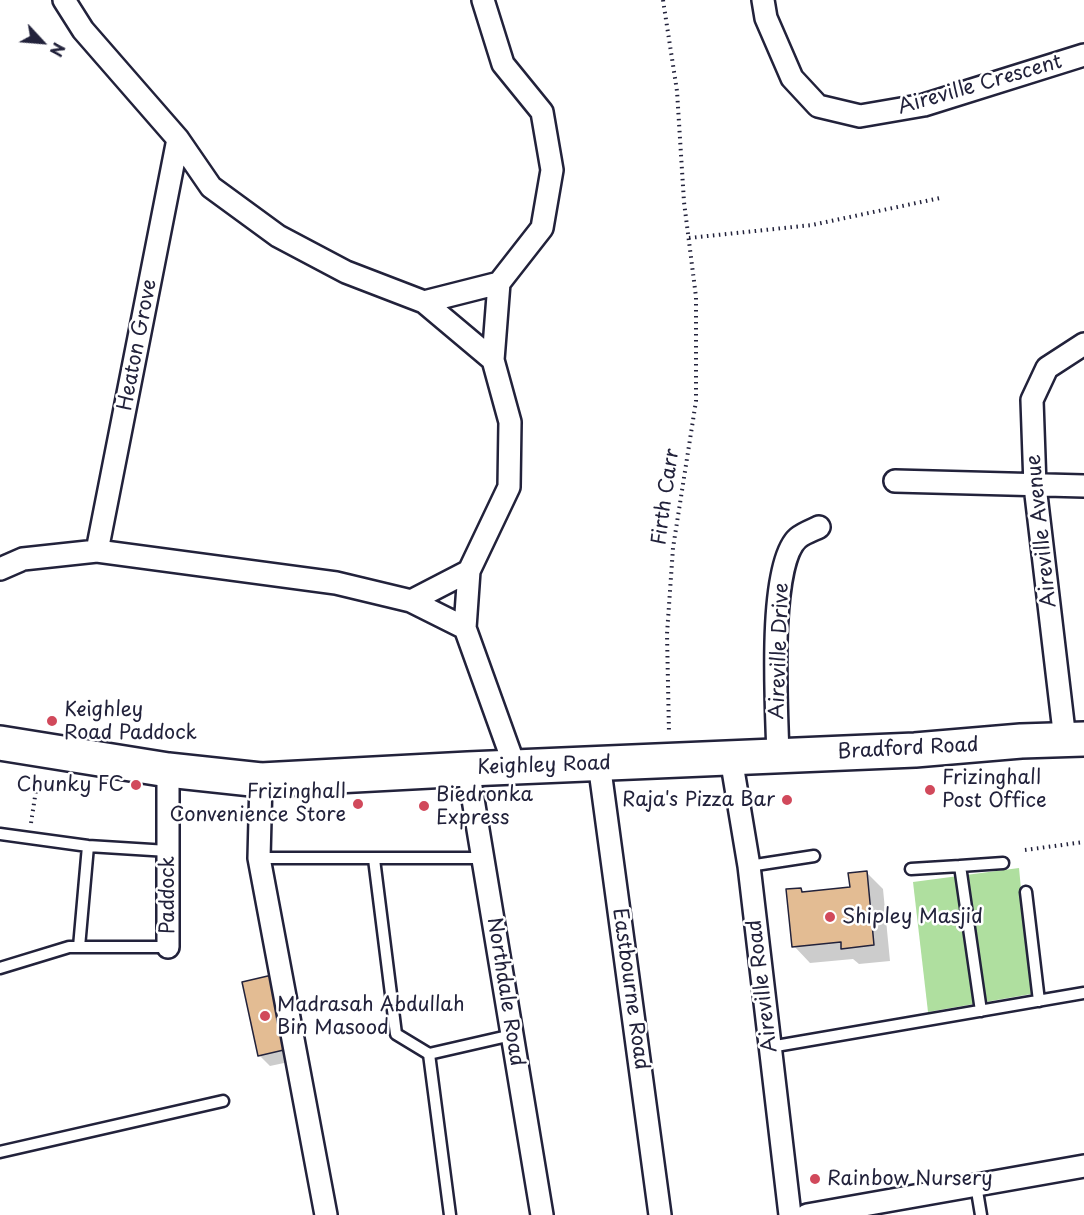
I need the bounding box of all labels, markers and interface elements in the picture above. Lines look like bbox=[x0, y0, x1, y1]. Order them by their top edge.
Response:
north arrow bbox=[12, 12, 72, 72]
text: N bbox=[45, 39, 72, 61]
street label: Aireville Crescent bbox=[895, 50, 1065, 120]
street label: Heaton Grove bbox=[113, 277, 163, 413]
street label: Firth Carr bbox=[647, 447, 685, 547]
street label: Aireville Avenue bbox=[1022, 453, 1062, 609]
street label: Aireville Drive bbox=[766, 582, 794, 720]
place label: Keighley Road Paddock bbox=[64, 698, 197, 745]
marker: Keighley Road Paddock bbox=[45, 714, 59, 728]
street label: Bradford Road bbox=[837, 733, 979, 765]
street label: Keighley Road bbox=[477, 752, 611, 780]
place label: Frizinghall Post Office bbox=[942, 766, 1047, 813]
place label: Chunky FC bbox=[17, 773, 124, 797]
marker: Chunky FC bbox=[129, 778, 143, 792]
place label: Frizinghall Convenience Store bbox=[170, 780, 346, 827]
place label: Biedronka Express bbox=[436, 783, 533, 830]
marker: Frizinghall Post Office bbox=[923, 783, 937, 797]
place label: Raja's Pizza Bar bbox=[622, 788, 775, 812]
marker: Raja's Pizza Bar bbox=[780, 793, 794, 807]
marker: Frizinghall Convenience Store bbox=[351, 797, 365, 811]
marker: Biedronka Express bbox=[417, 799, 431, 813]
street label: Paddock bbox=[156, 856, 180, 934]
place label: Shipley Masjid bbox=[842, 905, 983, 929]
street label: Eastbourne Road bbox=[607, 907, 653, 1071]
marker: Shipley Masjid bbox=[823, 910, 837, 924]
street label: Northdale Road bbox=[481, 916, 529, 1068]
street label: Aireville Road bbox=[743, 918, 783, 1054]
place label: Madrasah Abdullah Bin Masood bbox=[277, 993, 465, 1040]
marker: Madrasah Abdullah Bin Masood bbox=[258, 1009, 272, 1023]
place label: Rainbow Nursery bbox=[827, 1167, 993, 1191]
marker: Rainbow Nursery bbox=[808, 1172, 822, 1186]

